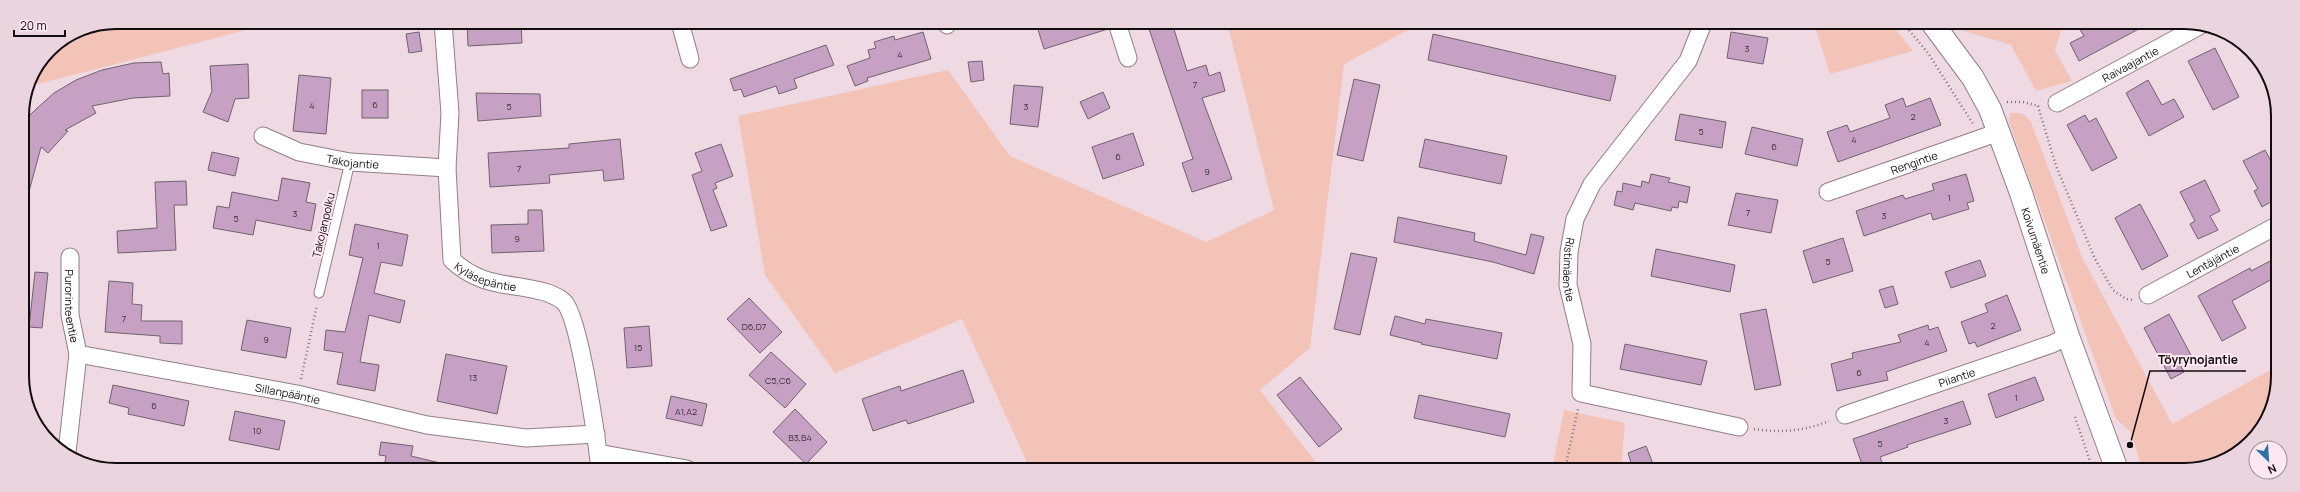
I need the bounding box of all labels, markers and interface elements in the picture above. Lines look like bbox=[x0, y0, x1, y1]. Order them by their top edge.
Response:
scale bar bbox=[14, 12, 65, 38]
text: 20 m bbox=[20, 17, 47, 34]
house number: 3 bbox=[1745, 42, 1750, 55]
street label: Raivaajantie bbox=[2099, 42, 2161, 85]
house number: 4 bbox=[897, 48, 903, 61]
house number: 7 bbox=[1193, 78, 1198, 91]
house number: 6 bbox=[372, 98, 378, 111]
house number: 4 bbox=[309, 99, 315, 112]
house number: 5 bbox=[506, 100, 512, 113]
house number: 3 bbox=[1024, 100, 1029, 113]
house number: 2 bbox=[1910, 110, 1916, 123]
house number: 5 bbox=[1698, 125, 1704, 138]
house number: 4 bbox=[1851, 133, 1857, 146]
house number: 6 bbox=[1771, 140, 1777, 153]
street label: Rengintie bbox=[1888, 147, 1940, 177]
street label: Takojantie bbox=[325, 150, 380, 171]
house number: 6 bbox=[1115, 150, 1121, 163]
house number: 7 bbox=[517, 162, 522, 175]
house number: 9 bbox=[1204, 165, 1210, 178]
street label: Takojanpolku bbox=[308, 191, 338, 259]
house number: 1 bbox=[1947, 191, 1951, 204]
street label: Koivumäentie bbox=[2019, 205, 2055, 276]
house number: 7 bbox=[1746, 206, 1751, 219]
house number: 3 bbox=[293, 207, 298, 220]
house number: 3 bbox=[1882, 209, 1887, 222]
house number: 5 bbox=[233, 212, 239, 225]
house number: 9 bbox=[514, 232, 520, 245]
street label: Ristimäentie bbox=[1560, 237, 1579, 303]
house number: 1 bbox=[376, 239, 380, 252]
street label: Lentäjäntie bbox=[2183, 240, 2242, 281]
house number: 5 bbox=[1825, 255, 1831, 268]
street label: Kyläsepäntie bbox=[452, 258, 518, 294]
street label: Purorinteentie bbox=[63, 269, 83, 344]
house number: 7 bbox=[122, 312, 127, 325]
house number: 2 bbox=[1990, 319, 1996, 332]
house number: D6,D7 bbox=[742, 320, 767, 333]
house number: 9 bbox=[263, 333, 269, 346]
house number: 4 bbox=[1924, 336, 1930, 349]
house number: 15 bbox=[634, 341, 642, 354]
callout: Töyrynojantie bbox=[2150, 347, 2246, 371]
text: Töyrynojantie bbox=[2158, 351, 2238, 368]
street label: Piiantie bbox=[1936, 363, 1978, 390]
house number: 6 bbox=[1856, 366, 1862, 379]
house number: 13 bbox=[469, 371, 477, 384]
house number: C5,C6 bbox=[765, 374, 791, 387]
street label: Sillanpääntie bbox=[254, 379, 322, 407]
house number: 1 bbox=[2014, 391, 2018, 404]
house number: 6 bbox=[151, 399, 157, 412]
house number: A1,A2 bbox=[675, 405, 697, 418]
house number: 3 bbox=[1944, 414, 1949, 427]
house number: 10 bbox=[253, 424, 262, 437]
house number: B3,B4 bbox=[788, 431, 812, 444]
house number: 5 bbox=[1877, 437, 1883, 450]
north arrow bbox=[2248, 440, 2288, 480]
text: N bbox=[2266, 461, 2279, 478]

